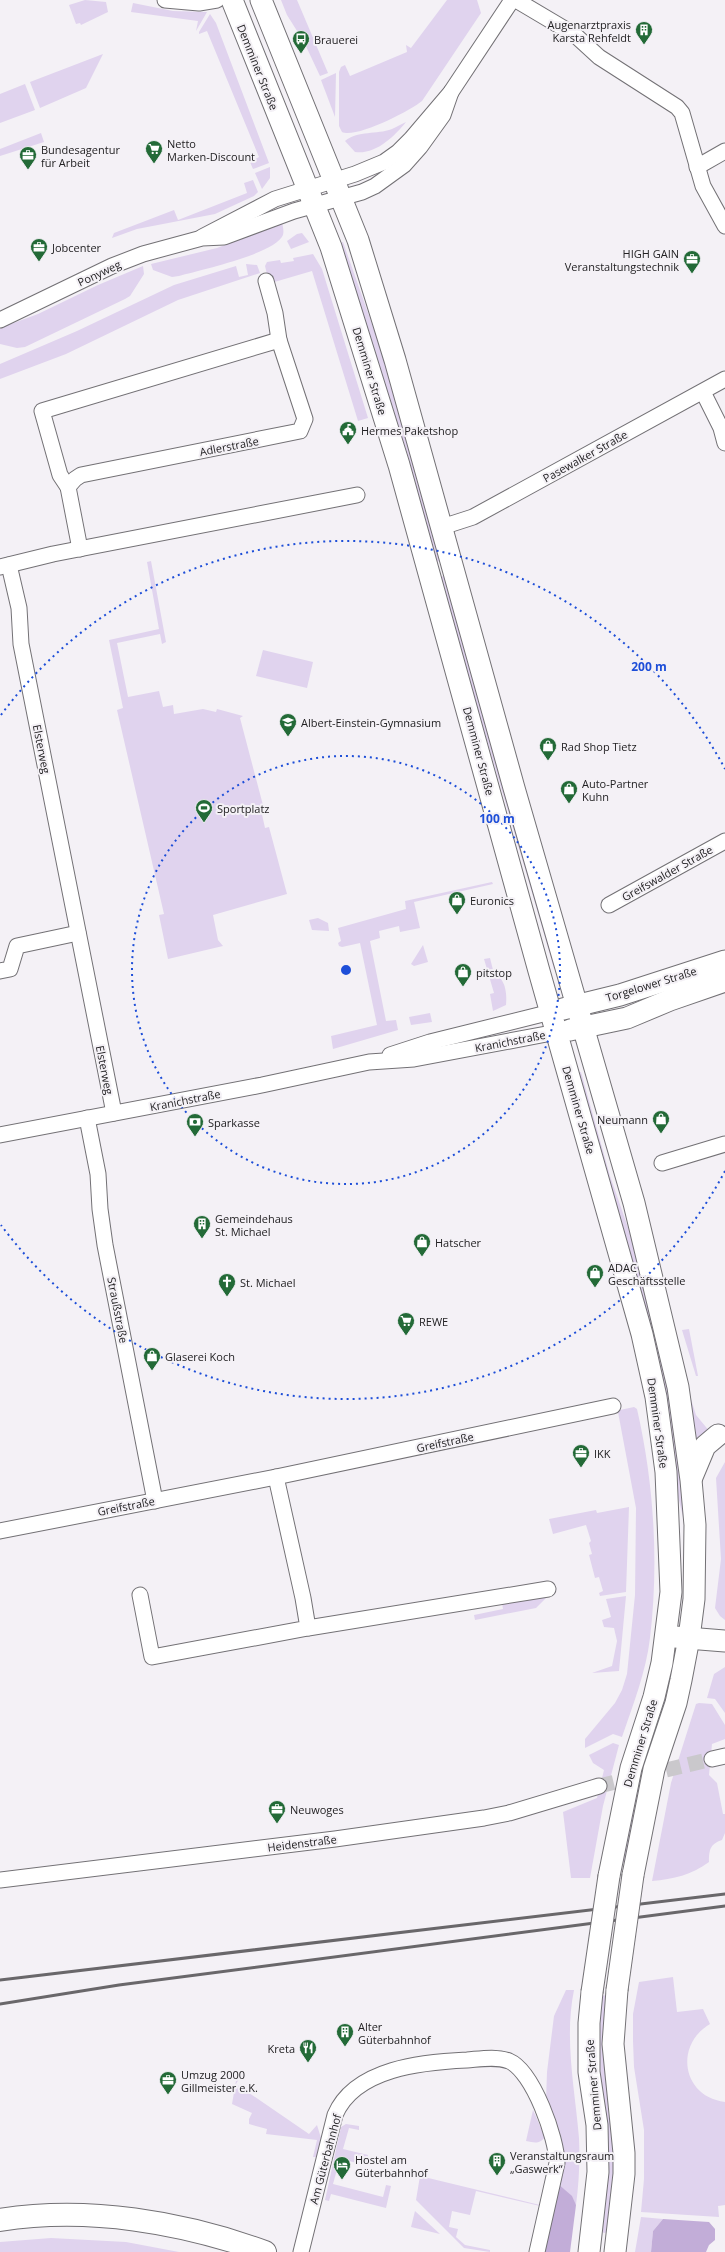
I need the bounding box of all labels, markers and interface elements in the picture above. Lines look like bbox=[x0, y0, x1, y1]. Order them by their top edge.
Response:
place label: Augenarztpraxis Karsta Rehfeldt bbox=[548, 17, 631, 45]
building icon: Augenarztpraxis Karsta Rehfeldt bbox=[634, 20, 654, 45]
street label: Demminer Straße bbox=[234, 22, 282, 112]
bus stop icon: Brauerei bbox=[291, 29, 311, 54]
place label: Brauerei bbox=[314, 32, 358, 47]
place label: Netto Marken-Discount bbox=[167, 136, 255, 164]
supermarket icon: Netto Marken-Discount bbox=[144, 139, 164, 164]
place label: Bundesagentur für Arbeit bbox=[41, 142, 120, 170]
office icon: Bundesagentur für Arbeit bbox=[18, 145, 38, 170]
office icon: Jobcenter bbox=[29, 237, 49, 262]
place label: Jobcenter bbox=[51, 240, 102, 255]
place label: HIGH GAIN Veranstaltungstechnik bbox=[565, 246, 679, 274]
office icon: HIGH GAIN Veranstaltungstechnik bbox=[682, 249, 702, 274]
street label: Ponyweg bbox=[75, 256, 123, 290]
street label: Demminer Straße bbox=[349, 325, 391, 417]
public building icon: Hermes Paketshop bbox=[338, 420, 358, 445]
place label: Hermes Paketshop bbox=[361, 423, 458, 438]
street label: Pasewalker Straße bbox=[540, 427, 630, 485]
street label: Adlerstraße bbox=[198, 433, 260, 459]
text: 200 m bbox=[631, 658, 667, 675]
street label: Demminer Straße bbox=[460, 705, 498, 797]
school or university icon: Albert-Einstein-Gymnasium bbox=[278, 712, 298, 737]
place label: Albert-Einstein-Gymnasium bbox=[301, 715, 441, 730]
street label: Elsterweg bbox=[30, 723, 54, 775]
shop icon: Rad Shop Tietz bbox=[538, 736, 558, 761]
place label: Rad Shop Tietz bbox=[561, 739, 637, 754]
place label: Auto-Partner Kuhn bbox=[582, 776, 649, 804]
shop icon: Auto-Partner Kuhn bbox=[559, 779, 579, 804]
sports icon: Sportplatz bbox=[194, 798, 214, 823]
place label: Sportplatz bbox=[217, 801, 270, 816]
text: 100 m bbox=[479, 810, 515, 827]
street label: Greifswalder Straße bbox=[619, 842, 715, 904]
shop icon: Euronics bbox=[447, 890, 467, 915]
place label: Euronics bbox=[470, 893, 514, 908]
shop icon: pitstop bbox=[453, 962, 473, 987]
centre of rings bbox=[339, 963, 353, 977]
street label: Torgelower Straße bbox=[604, 963, 698, 1005]
place label: pitstop bbox=[476, 965, 512, 980]
street label: Kranichstraße bbox=[473, 1027, 547, 1055]
street label: Elsterweg bbox=[93, 1044, 117, 1096]
street label: Demminer Straße bbox=[559, 1064, 599, 1156]
street label: Kranichstraße bbox=[148, 1086, 222, 1114]
shop icon: Neumann bbox=[651, 1109, 671, 1134]
bank icon: Sparkasse bbox=[185, 1112, 205, 1137]
place label: Neumann bbox=[597, 1112, 648, 1127]
place label: Sparkasse bbox=[208, 1115, 260, 1130]
place label: Gemeindehaus St. Michael bbox=[215, 1211, 293, 1239]
building icon: Gemeindehaus St. Michael bbox=[192, 1214, 212, 1239]
shop icon: Hatscher bbox=[412, 1232, 432, 1257]
place label: Hatscher bbox=[435, 1235, 482, 1250]
place label: ADAC Geschäftsstelle bbox=[608, 1260, 685, 1288]
shop icon: ADAC Geschäftsstelle bbox=[585, 1263, 605, 1288]
church icon: St. Michael bbox=[217, 1272, 237, 1297]
place label: St. Michael bbox=[240, 1275, 295, 1290]
street label: Straußstraße bbox=[104, 1276, 132, 1344]
supermarket icon: REWE bbox=[396, 1311, 416, 1336]
place label: REWE bbox=[419, 1314, 448, 1329]
shop icon: Glaserei Koch bbox=[142, 1346, 162, 1371]
place label: Glaserei Koch bbox=[165, 1349, 235, 1364]
street label: Demminer Straße bbox=[644, 1377, 672, 1469]
street label: Greifstraße bbox=[415, 1429, 475, 1455]
office icon: IKK bbox=[571, 1443, 591, 1468]
place label: IKK bbox=[594, 1446, 611, 1461]
street label: Greifstraße bbox=[96, 1493, 156, 1519]
street label: Demminer Straße bbox=[619, 1697, 661, 1789]
office icon: Neuwoges bbox=[267, 1799, 287, 1824]
place label: Neuwoges bbox=[290, 1802, 344, 1817]
street label: Heidenstraße bbox=[267, 1831, 337, 1855]
place label: Alter Güterbahnhof bbox=[358, 2019, 432, 2047]
building icon: Alter Güterbahnhof bbox=[335, 2022, 355, 2047]
restaurant icon: Kreta bbox=[298, 2038, 318, 2063]
street label: Demminer Straße bbox=[582, 2039, 604, 2131]
place label: Kreta bbox=[268, 2041, 295, 2056]
place label: Umzug 2000 Gillmeister e.K. bbox=[181, 2067, 258, 2095]
office icon: Umzug 2000 Gillmeister e.K. bbox=[158, 2070, 178, 2095]
street label: Am Güterbahnhof bbox=[306, 2111, 345, 2206]
place label: Veranstaltungsraum „Gaswerk“ bbox=[510, 2148, 614, 2176]
building icon: Veranstaltungsraum „Gaswerk“ bbox=[487, 2151, 507, 2176]
place label: Hostel am Güterbahnhof bbox=[355, 2152, 429, 2180]
hotel icon: Hostel am Güterbahnhof bbox=[332, 2155, 352, 2180]

